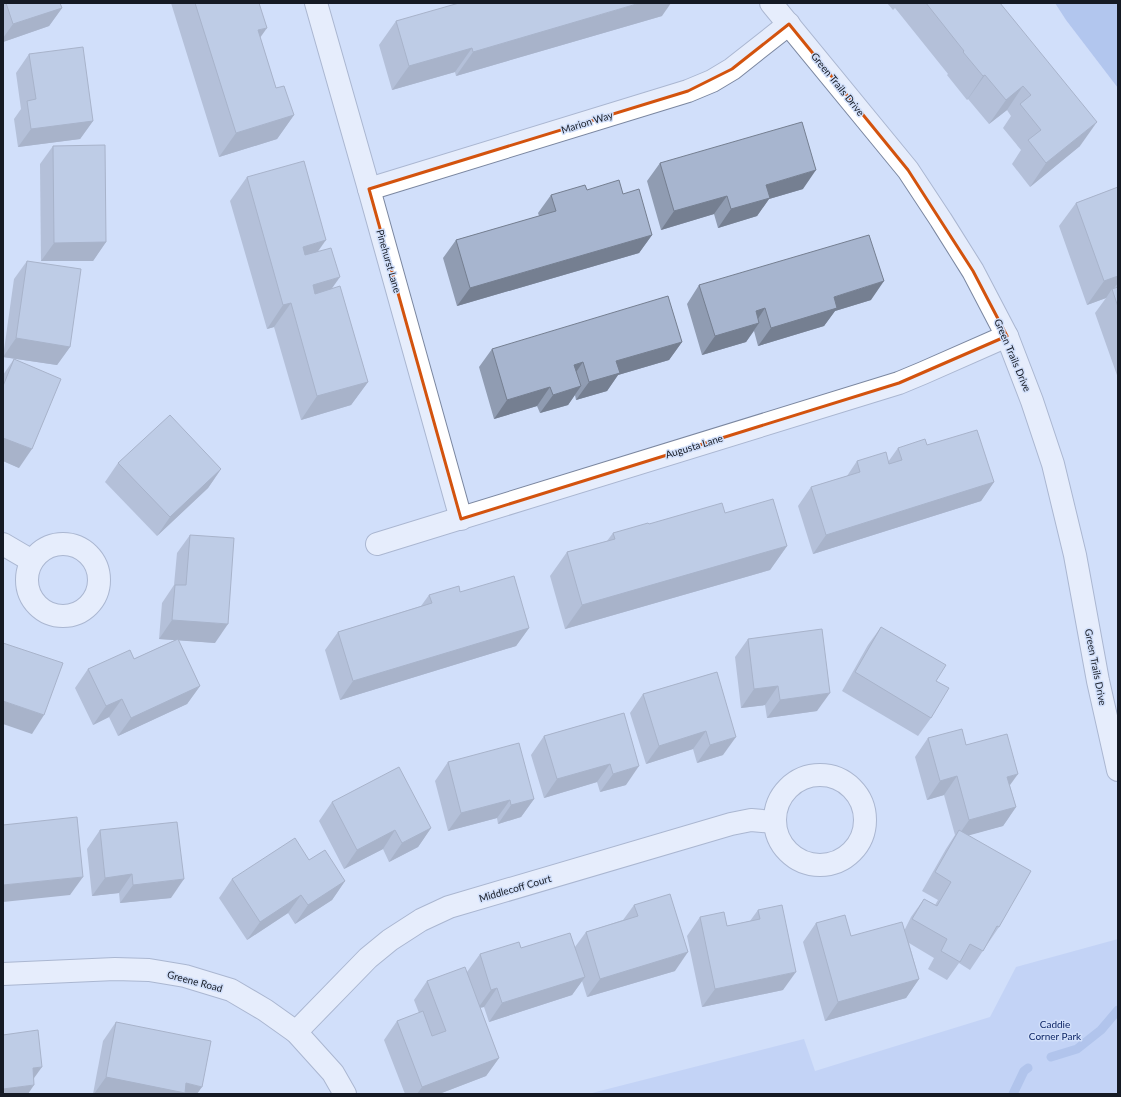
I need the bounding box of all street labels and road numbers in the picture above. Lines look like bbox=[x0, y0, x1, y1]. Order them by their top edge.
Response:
street label: Green Trails Drive bbox=[809, 50, 867, 118]
street label: Marion Way bbox=[560, 108, 615, 136]
street label: Pinehurst Lane bbox=[374, 228, 404, 294]
street label: Green Trails Drive bbox=[992, 317, 1034, 393]
street label: Augusta Lane bbox=[664, 432, 724, 460]
street label: Green Trails Drive bbox=[1083, 628, 1109, 706]
street label: Middlecoff Court bbox=[477, 872, 553, 904]
street label: Greene Road bbox=[166, 968, 224, 994]

